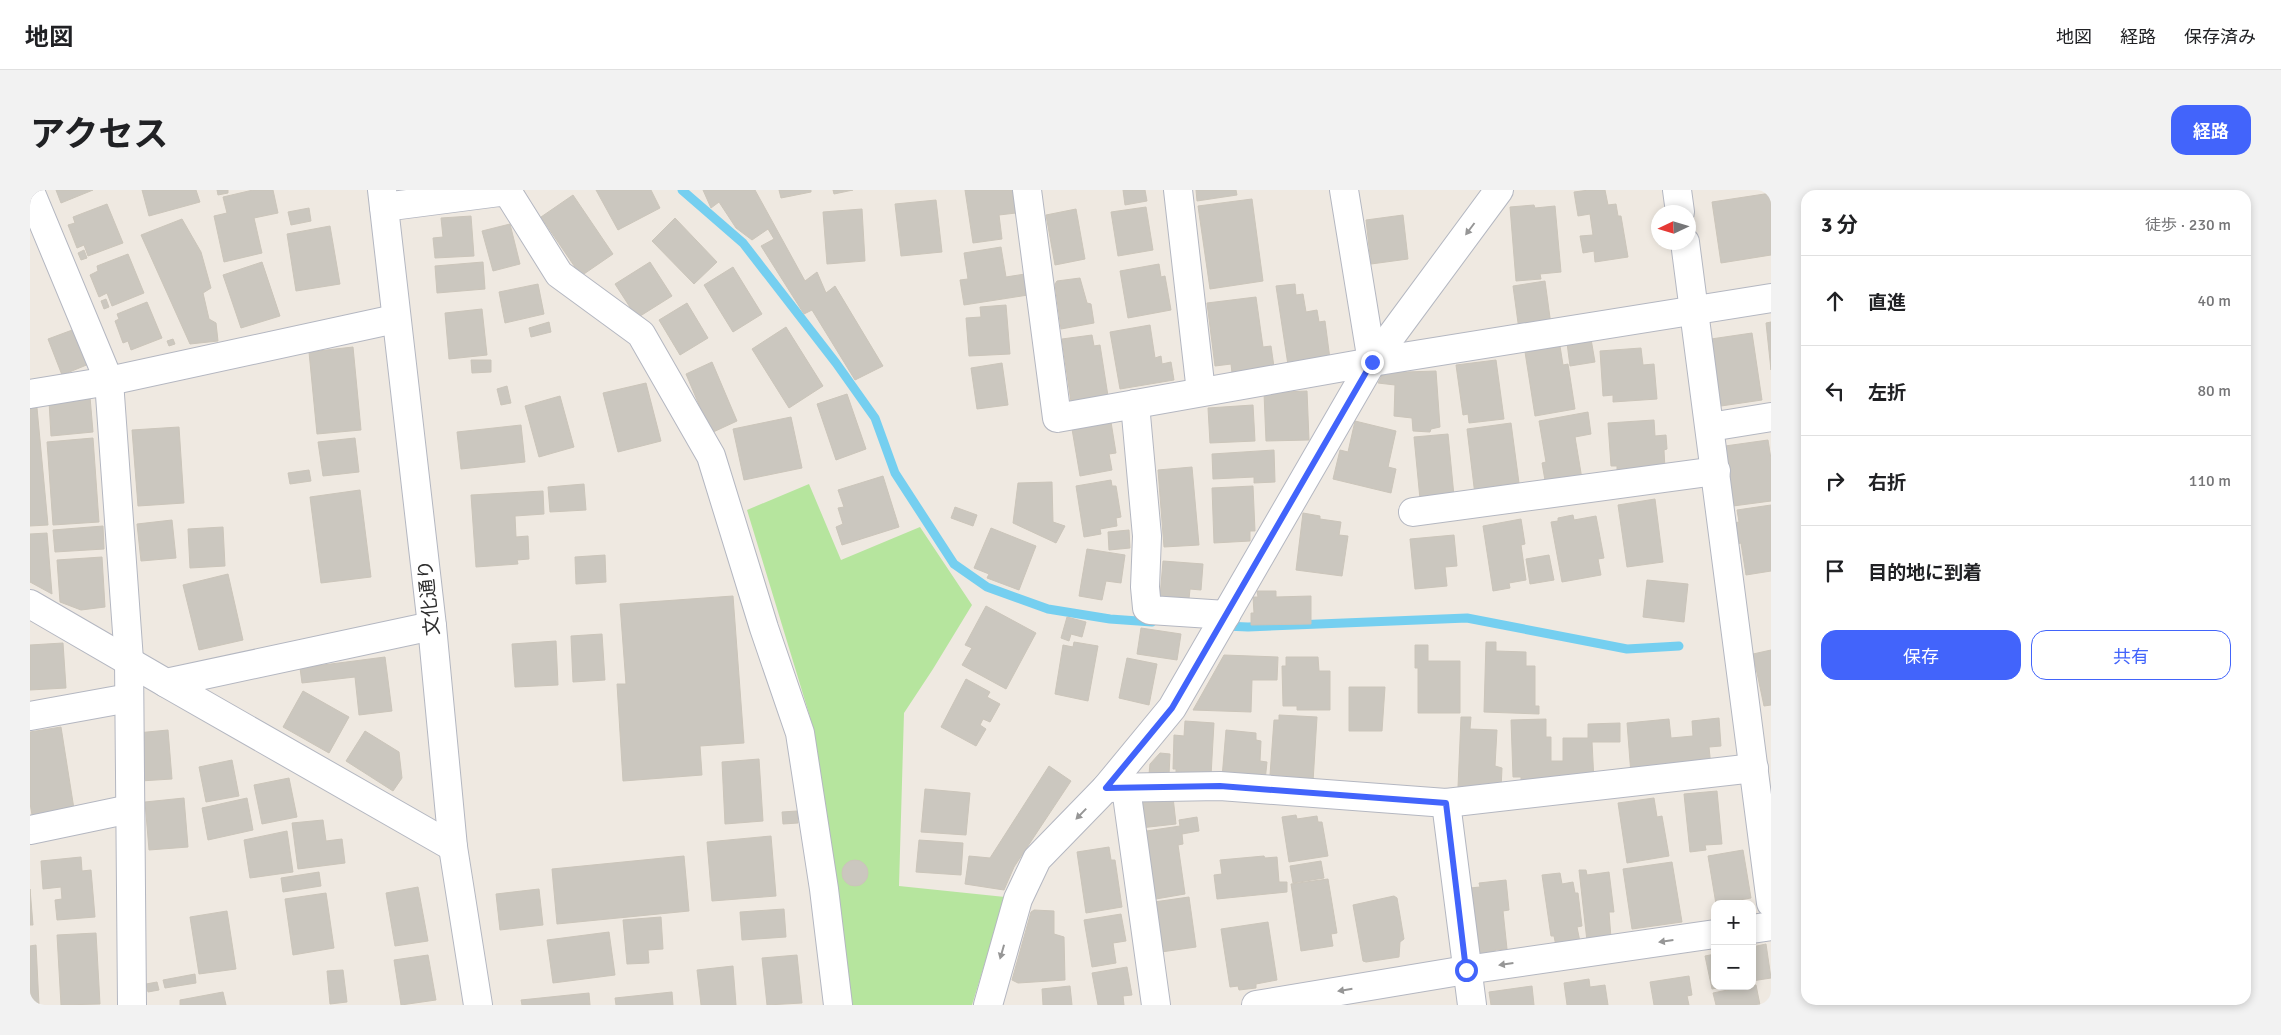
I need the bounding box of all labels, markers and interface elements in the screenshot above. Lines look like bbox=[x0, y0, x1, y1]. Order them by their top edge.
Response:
text: 地図 bbox=[25, 22, 73, 52]
text: 地図 bbox=[2056, 26, 2092, 48]
text: 経路 bbox=[2120, 26, 2156, 48]
text: 保存済み bbox=[2184, 26, 2256, 48]
button: 経路 bbox=[2171, 105, 2251, 155]
text: アクセス bbox=[30, 113, 168, 156]
north arrow bbox=[1651, 205, 1696, 250]
text: 3 分 bbox=[1821, 212, 1858, 238]
text: 徒歩 · 230 m bbox=[2145, 215, 2231, 235]
one-way arrow bbox=[1465, 222, 1476, 235]
icon: ahead bbox=[1821, 287, 1849, 315]
text: 直進 bbox=[1868, 291, 1906, 315]
text: 40 m bbox=[2197, 291, 2231, 311]
route end bbox=[1361, 351, 1384, 374]
icon: left bbox=[1821, 377, 1849, 405]
text: 左折 bbox=[1868, 381, 1906, 405]
text: 80 m bbox=[2197, 381, 2231, 401]
icon: right bbox=[1821, 467, 1849, 495]
text: 右折 bbox=[1868, 471, 1906, 495]
text: 110 m bbox=[2189, 471, 2231, 491]
icon: arrive bbox=[1821, 557, 1849, 585]
street label: 文化通り bbox=[413, 559, 445, 637]
text: 目的地に到着 bbox=[1868, 561, 1982, 585]
button: 保存 bbox=[1821, 630, 2021, 680]
button: 共有 bbox=[2031, 630, 2231, 680]
one-way arrow bbox=[1075, 808, 1087, 820]
map controls bbox=[1711, 900, 1756, 990]
button: + bbox=[1711, 900, 1756, 945]
one-way arrow bbox=[1658, 938, 1674, 946]
one-way arrow bbox=[998, 945, 1006, 960]
button: − bbox=[1711, 945, 1756, 990]
route start bbox=[1455, 959, 1478, 982]
one-way arrow bbox=[1497, 961, 1513, 969]
one-way arrow bbox=[1337, 987, 1353, 995]

